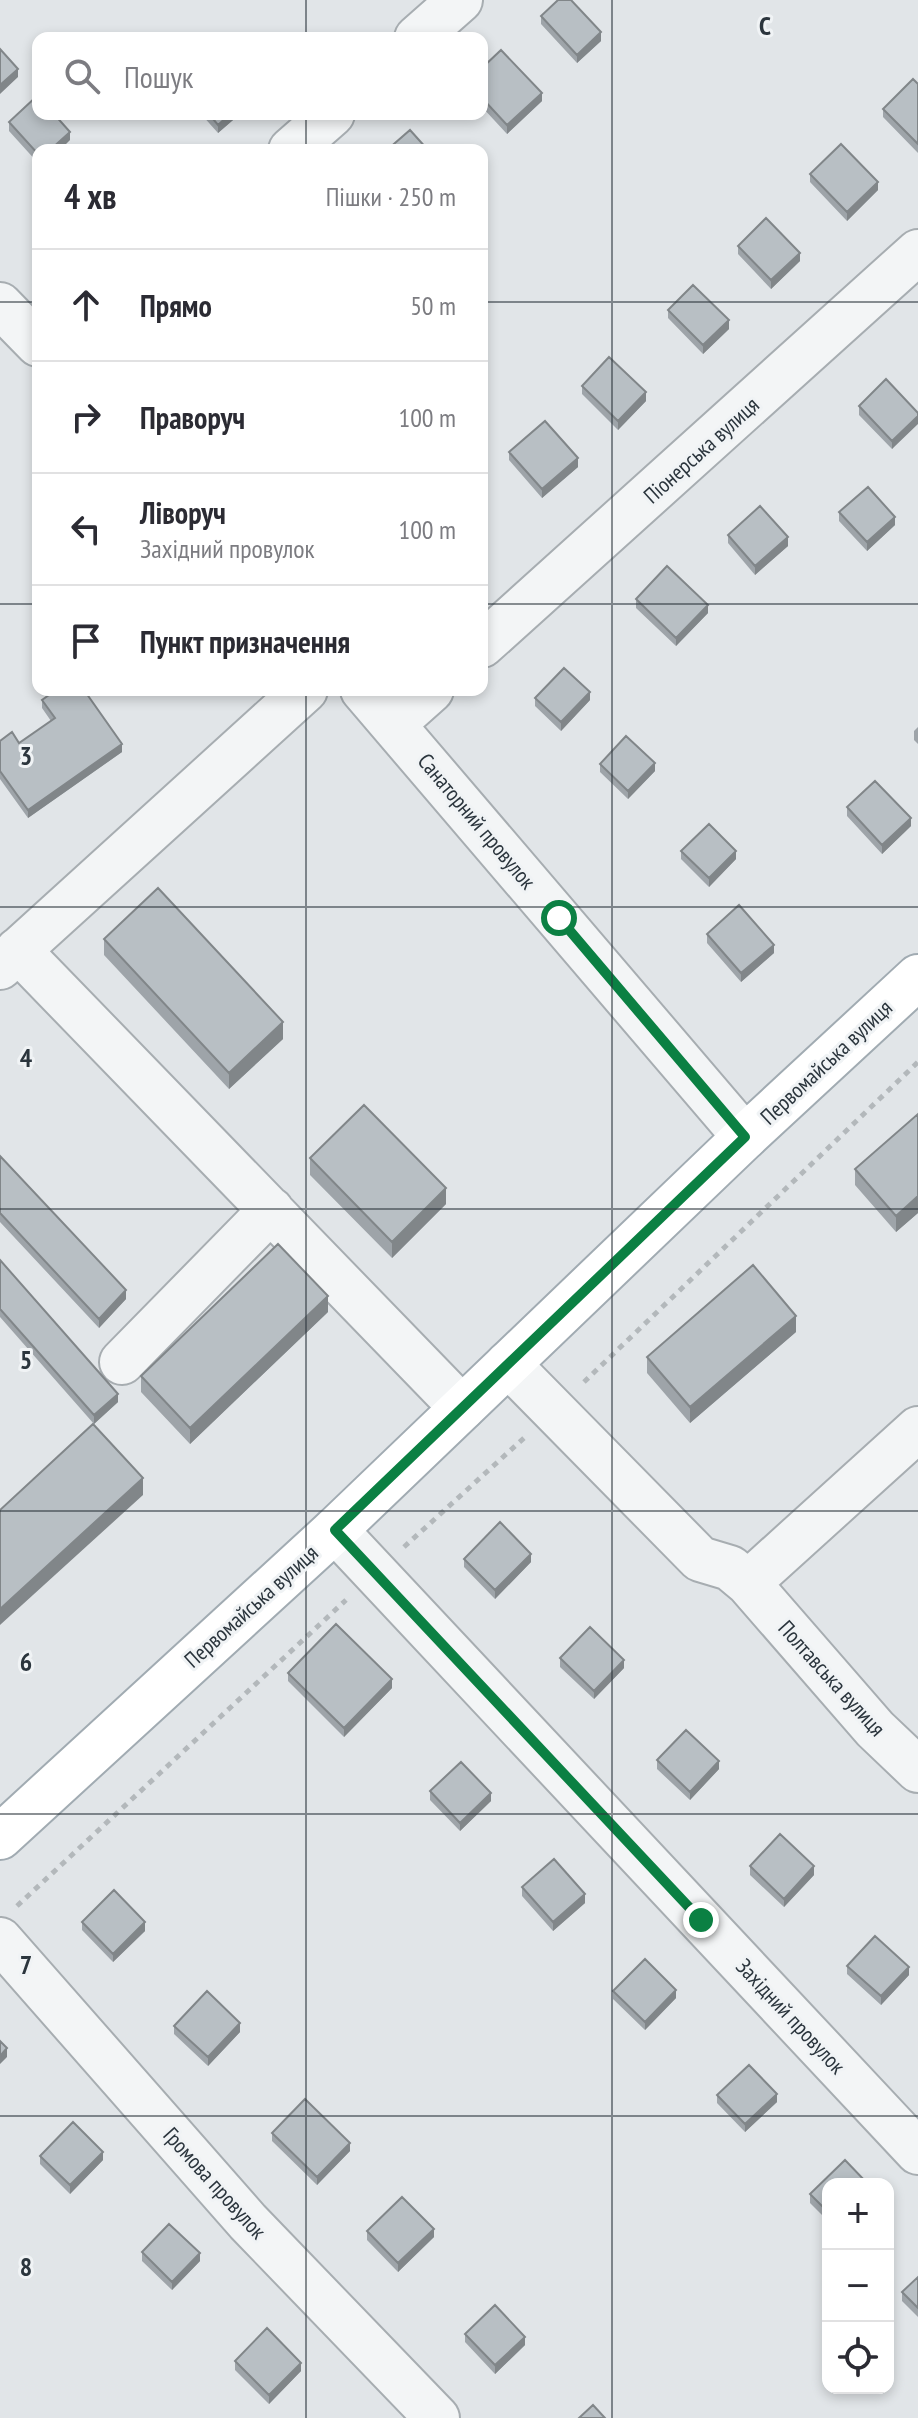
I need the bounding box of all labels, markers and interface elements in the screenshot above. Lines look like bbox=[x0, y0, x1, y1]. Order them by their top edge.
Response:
text: C bbox=[759, 9, 771, 42]
search box bbox=[32, 32, 488, 120]
icon: search bbox=[60, 54, 104, 98]
text: Пошук bbox=[124, 57, 193, 96]
text: 4 хв bbox=[64, 174, 116, 218]
text: Пішки · 250 m bbox=[326, 180, 456, 213]
icon: ahead bbox=[64, 283, 108, 327]
text: Прямо bbox=[140, 286, 212, 325]
text: 50 m bbox=[410, 289, 456, 322]
street label: Піонерська вулиця bbox=[637, 391, 765, 509]
icon: right bbox=[64, 395, 108, 439]
text: Праворуч bbox=[140, 398, 245, 437]
text: 100 m bbox=[398, 401, 456, 434]
text: Ліворуч bbox=[140, 493, 226, 532]
icon: left bbox=[64, 507, 108, 551]
text: 100 m bbox=[398, 513, 456, 546]
text: Західний провулок bbox=[140, 532, 315, 565]
icon: arrive bbox=[64, 619, 108, 663]
text: Пункт призначення bbox=[140, 622, 350, 661]
text: 3 bbox=[20, 739, 32, 772]
street label: Санаторний провулок bbox=[412, 747, 542, 895]
route start bbox=[541, 900, 577, 936]
street label: Первомайська вулиця bbox=[754, 994, 898, 1130]
text: 4 bbox=[20, 1041, 33, 1074]
text: 5 bbox=[20, 1343, 32, 1376]
street label: Первомайська вулиця bbox=[178, 1539, 324, 1673]
street label: Полтавська вулиця bbox=[773, 1614, 891, 1742]
text: 6 bbox=[20, 1645, 32, 1678]
route end bbox=[683, 1902, 719, 1938]
text: 7 bbox=[20, 1948, 32, 1981]
street label: Західний провулок bbox=[730, 1952, 852, 2080]
street label: Громова провулок bbox=[158, 2121, 273, 2245]
map controls bbox=[822, 2178, 894, 2394]
button: + bbox=[822, 2178, 894, 2250]
text: 8 bbox=[20, 2250, 32, 2283]
button: − bbox=[822, 2250, 894, 2322]
button: locate bbox=[822, 2322, 894, 2394]

